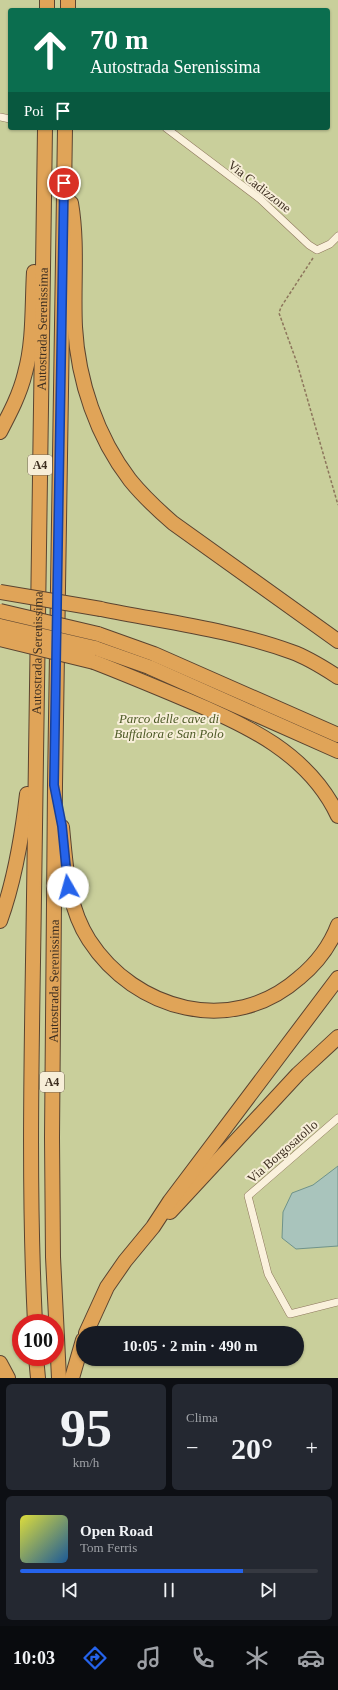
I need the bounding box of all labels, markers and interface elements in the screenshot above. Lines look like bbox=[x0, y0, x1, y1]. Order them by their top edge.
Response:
icon: ahead bbox=[24, 24, 76, 76]
text: 70 m bbox=[90, 24, 148, 55]
text: Autostrada Serenissima bbox=[90, 57, 260, 77]
icon: arrive bbox=[52, 100, 74, 122]
text: Poi bbox=[24, 103, 44, 119]
street label: Via Cadizzone bbox=[225, 157, 294, 216]
pin bbox=[47, 166, 81, 200]
icon: arrive bbox=[53, 172, 75, 194]
street label: Autostrada Serenissima bbox=[34, 267, 51, 391]
road number: A4 bbox=[28, 455, 52, 475]
street label: Autostrada Serenissima bbox=[29, 591, 46, 715]
park label: Parco delle cave di Buffalora e San Polo bbox=[114, 711, 224, 741]
position arrow bbox=[47, 866, 89, 908]
street label: Autostrada Serenissima bbox=[46, 919, 62, 1043]
road number: A4 bbox=[40, 1072, 64, 1092]
street label: Via Borgosatollo bbox=[244, 1117, 321, 1186]
speed limit sign: 100 bbox=[12, 1314, 64, 1366]
text: 10:05 · 2 min · 490 m bbox=[123, 1338, 258, 1354]
text: 95 bbox=[60, 1400, 112, 1457]
text: Clima bbox=[186, 1410, 218, 1425]
text: 20° bbox=[231, 1432, 273, 1465]
text: − bbox=[186, 1435, 198, 1460]
text: + bbox=[306, 1435, 318, 1460]
text: km/h bbox=[73, 1455, 99, 1470]
text: Open Road bbox=[80, 1523, 153, 1539]
text: Tom Ferris bbox=[80, 1540, 137, 1555]
icon: previous bbox=[59, 1579, 81, 1601]
icon: pause bbox=[158, 1579, 180, 1601]
icon: next bbox=[257, 1579, 279, 1601]
icon: directions bbox=[81, 1644, 109, 1672]
icon: music bbox=[135, 1644, 163, 1672]
icon: phone bbox=[189, 1644, 217, 1672]
icon: climate bbox=[243, 1644, 271, 1672]
icon: car bbox=[297, 1644, 325, 1672]
text: 10:03 bbox=[13, 1648, 55, 1668]

